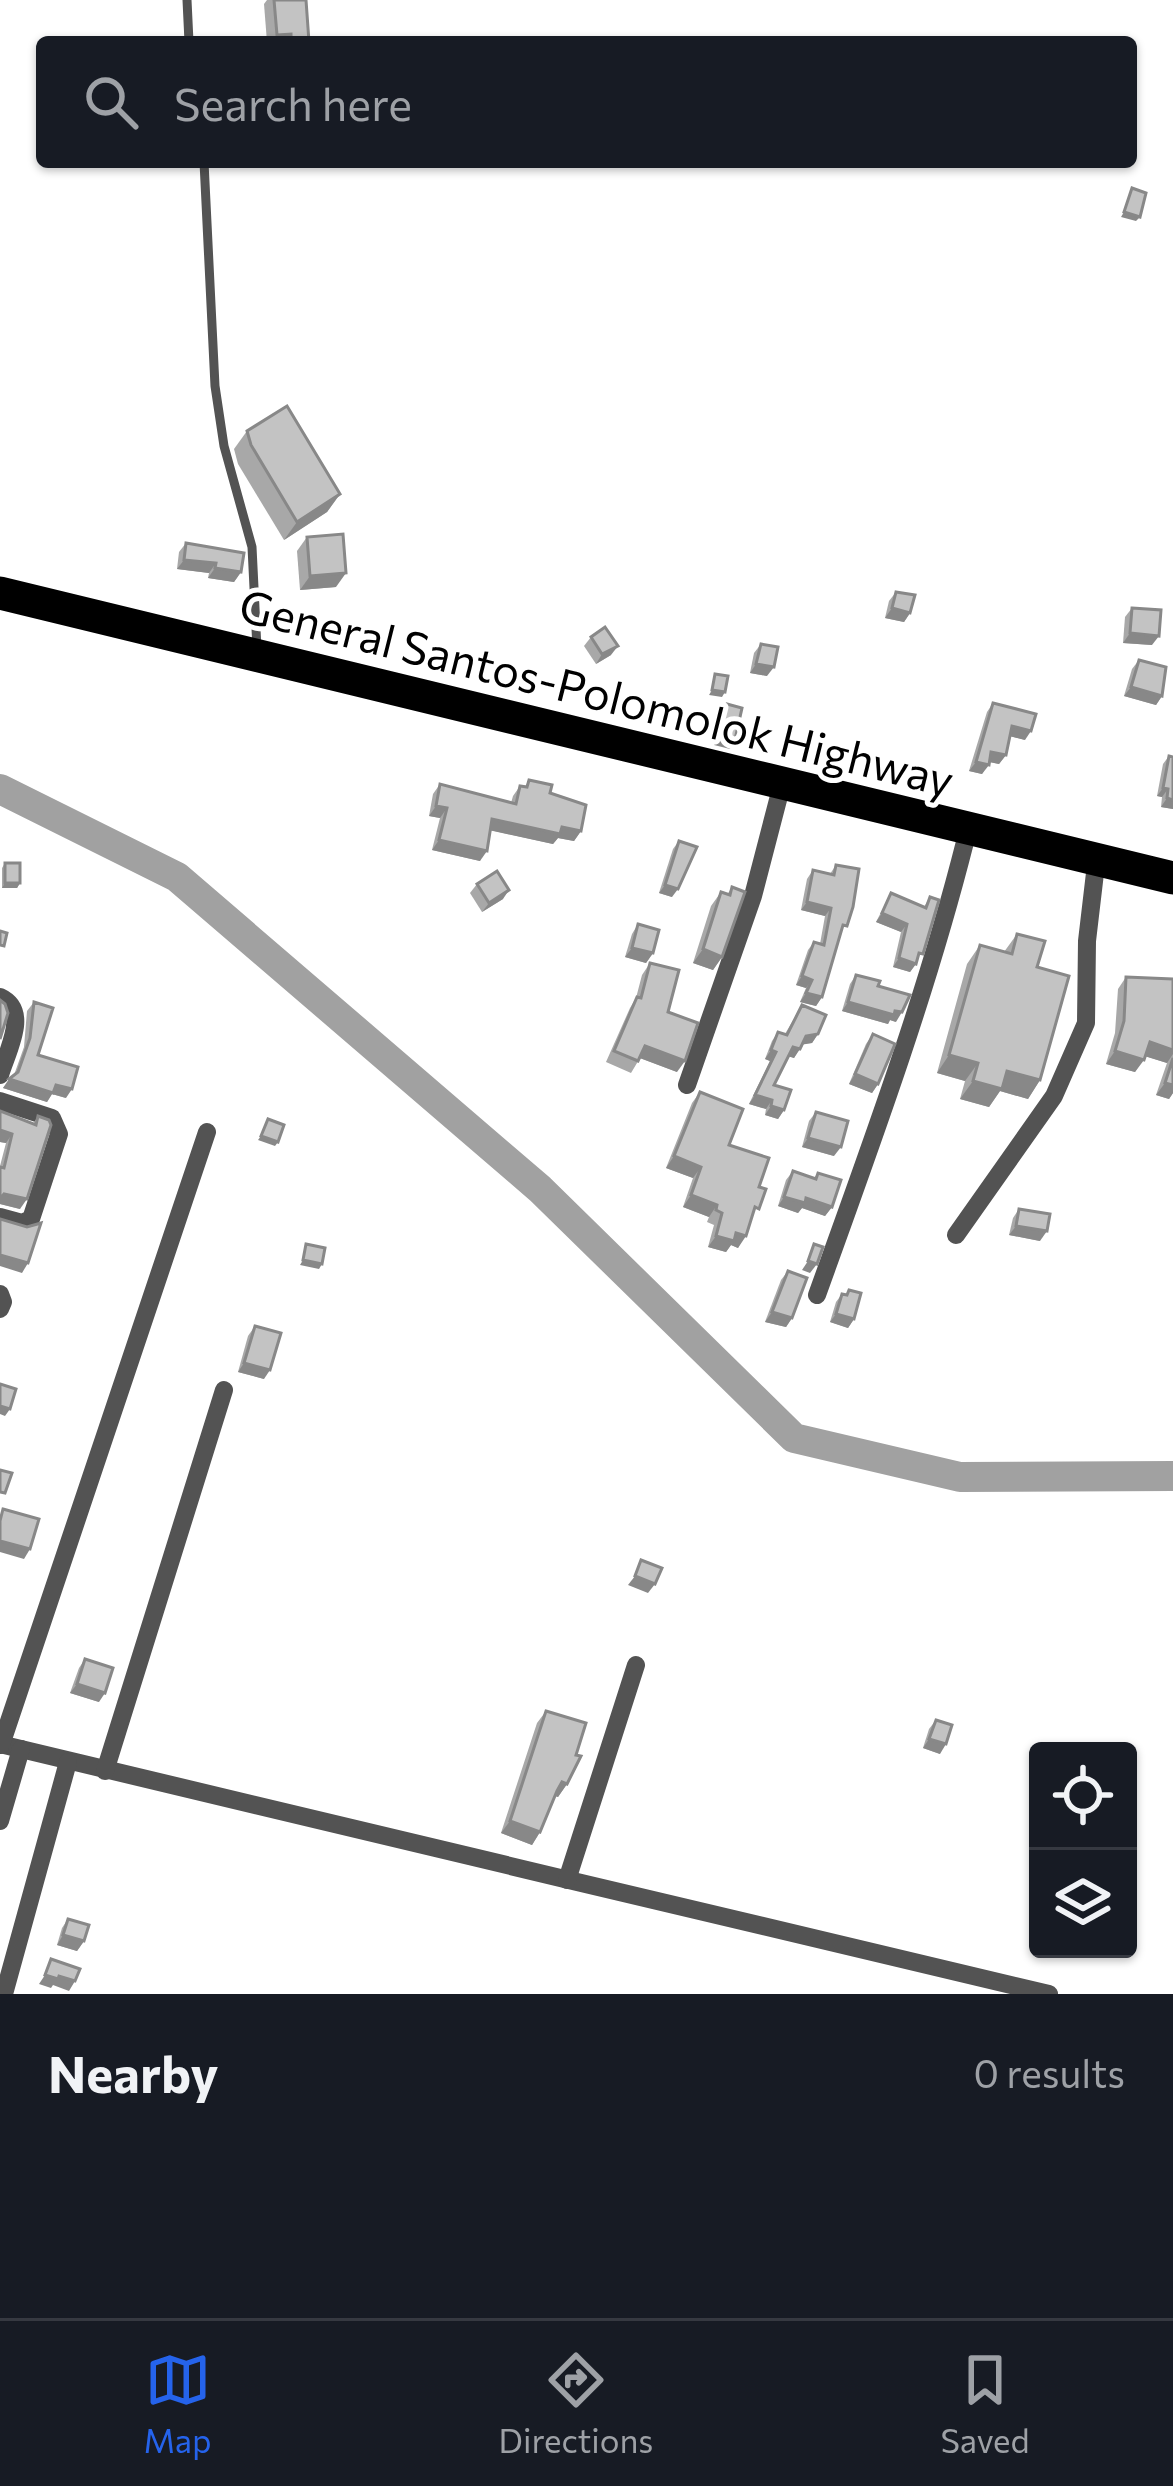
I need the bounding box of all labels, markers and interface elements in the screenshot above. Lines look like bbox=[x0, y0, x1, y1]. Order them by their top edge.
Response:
search box bbox=[36, 36, 1137, 168]
icon: search bbox=[78, 69, 144, 135]
text: Search here bbox=[174, 75, 412, 130]
street label: General Santos-Polomolok Highway bbox=[234, 576, 960, 806]
map controls bbox=[1029, 1742, 1137, 1958]
button: locate bbox=[1029, 1742, 1137, 1850]
button: layers bbox=[1029, 1850, 1137, 1958]
text: Nearby bbox=[48, 2041, 218, 2104]
text: 0 results bbox=[973, 2048, 1125, 2096]
tab: Map bbox=[144, 2347, 212, 2460]
tab: Directions bbox=[499, 2347, 653, 2460]
tab: Saved bbox=[940, 2347, 1029, 2460]

